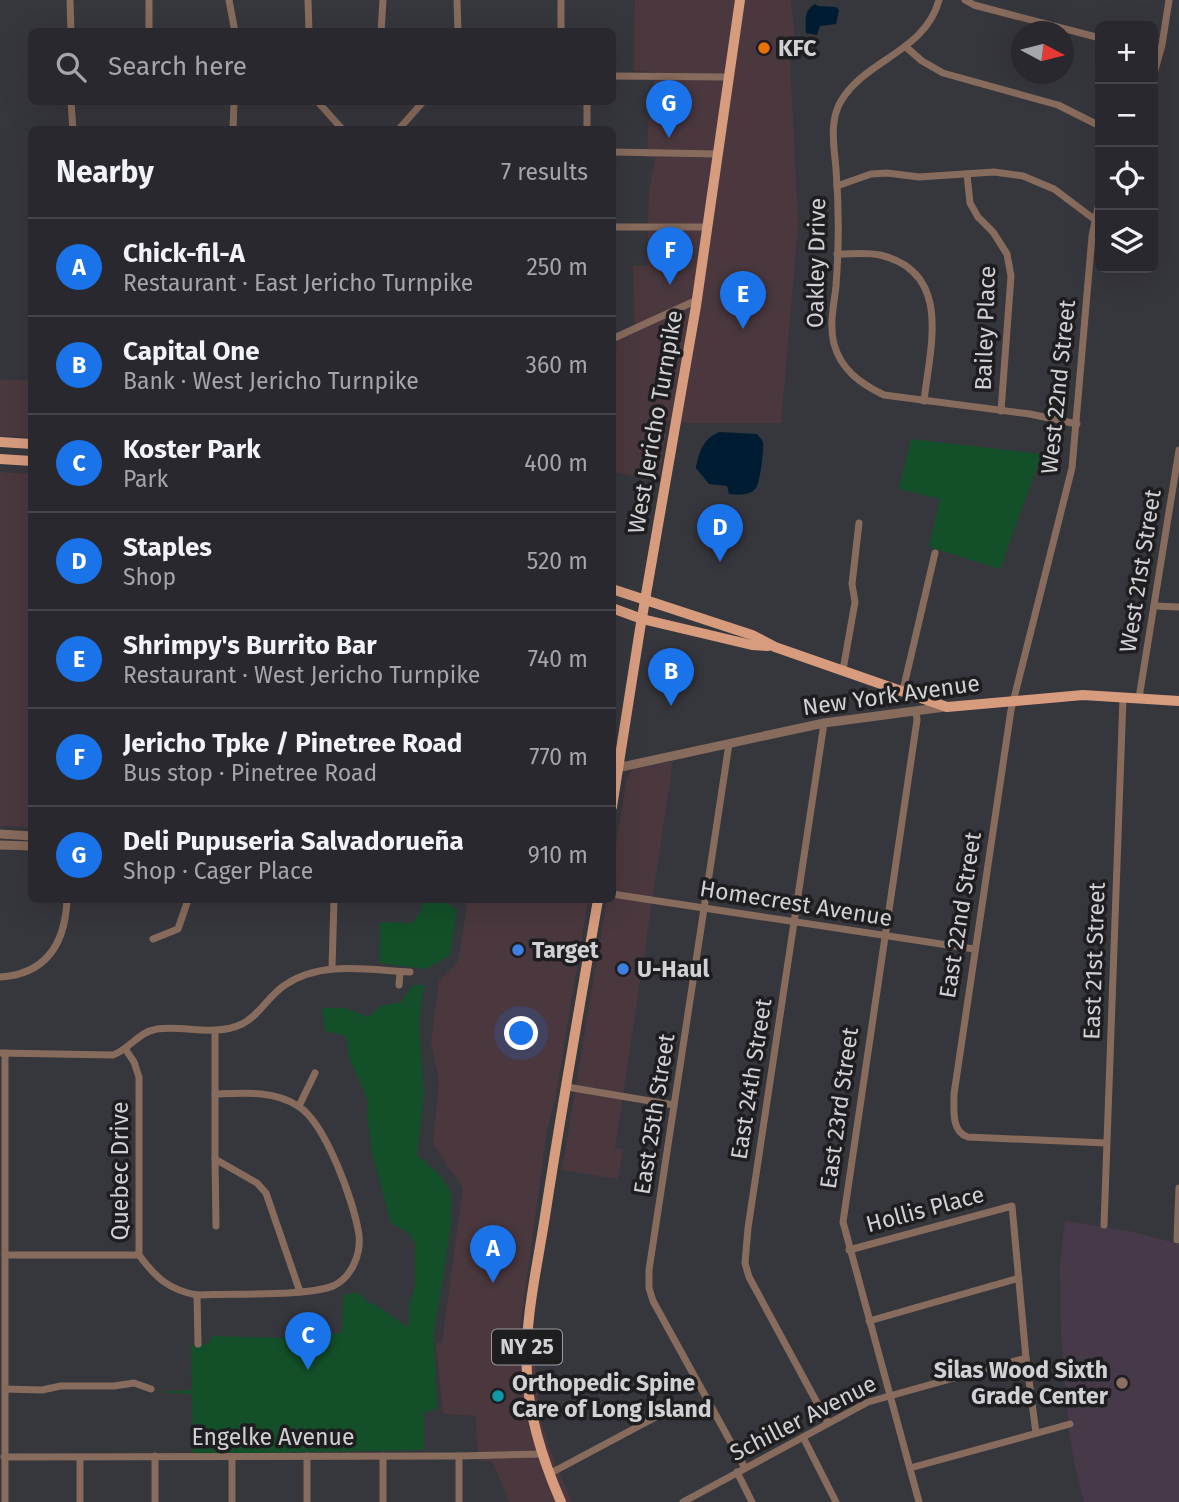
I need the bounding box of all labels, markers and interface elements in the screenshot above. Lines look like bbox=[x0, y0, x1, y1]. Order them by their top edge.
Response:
north arrow bbox=[1011, 21, 1074, 84]
map controls bbox=[1095, 21, 1158, 273]
button: + bbox=[1095, 21, 1158, 84]
search box bbox=[28, 28, 616, 105]
place label: KFC bbox=[778, 34, 817, 62]
marker: KFC bbox=[756, 40, 772, 56]
icon: search bbox=[52, 48, 90, 86]
text: Search here bbox=[108, 51, 247, 82]
pin: G bbox=[646, 80, 692, 138]
button: − bbox=[1095, 84, 1158, 147]
button: locate bbox=[1095, 147, 1158, 210]
text: Nearby bbox=[56, 154, 154, 190]
text: 7 results bbox=[501, 158, 588, 186]
street label: Oakley Drive bbox=[801, 198, 831, 328]
button: layers bbox=[1095, 210, 1158, 273]
pin: F bbox=[647, 227, 693, 285]
text: Chick-fil-A bbox=[123, 238, 245, 269]
text: A bbox=[72, 253, 86, 281]
text: 250 m bbox=[526, 253, 588, 281]
street label: Bailey Place bbox=[969, 265, 1001, 391]
text: Restaurant · East Jericho Turnpike bbox=[123, 269, 473, 297]
pin: E bbox=[720, 271, 766, 329]
street label: West 22nd Street bbox=[1035, 298, 1081, 475]
street label: West Jericho Turnpike bbox=[622, 308, 688, 536]
text: Capital One bbox=[123, 336, 260, 367]
text: B bbox=[72, 351, 86, 379]
text: 360 m bbox=[526, 351, 588, 379]
text: Bank · West Jericho Turnpike bbox=[123, 367, 419, 395]
text: Koster Park bbox=[123, 434, 261, 465]
text: C bbox=[72, 449, 86, 477]
text: 400 m bbox=[524, 449, 588, 477]
text: Park bbox=[123, 465, 168, 493]
street label: West 21st Street bbox=[1113, 487, 1167, 655]
pin: D bbox=[697, 504, 743, 562]
text: Staples bbox=[123, 532, 212, 563]
text: D bbox=[72, 547, 86, 575]
text: 520 m bbox=[527, 547, 588, 575]
text: Shop bbox=[123, 563, 176, 591]
text: Shrimpy's Burrito Bar bbox=[123, 630, 377, 661]
text: E bbox=[73, 645, 85, 673]
text: 740 m bbox=[528, 645, 588, 673]
pin: B bbox=[648, 648, 694, 706]
text: Restaurant · West Jericho Turnpike bbox=[123, 661, 480, 689]
street label: New York Avenue bbox=[801, 669, 981, 721]
text: Jericho Tpke / Pinetree Road bbox=[123, 728, 462, 759]
text: F bbox=[73, 743, 85, 771]
text: 770 m bbox=[529, 743, 588, 771]
text: Bus stop · Pinetree Road bbox=[123, 759, 377, 787]
text: Deli Pupuseria Salvadorueña bbox=[123, 826, 464, 857]
street label: East 22nd Street bbox=[933, 829, 987, 1000]
text: G bbox=[72, 841, 86, 869]
text: 910 m bbox=[528, 841, 588, 869]
text: Shop · Cager Place bbox=[123, 857, 313, 885]
street label: Homecrest Avenue bbox=[698, 874, 894, 932]
street label: East 21st Street bbox=[1077, 881, 1111, 1040]
place label: Target bbox=[532, 936, 600, 964]
marker: Target bbox=[510, 942, 526, 958]
place label: U-Haul bbox=[637, 955, 709, 983]
marker: U-Haul bbox=[615, 961, 631, 977]
street label: East 24th Street bbox=[724, 996, 778, 1162]
your location bbox=[504, 1016, 538, 1050]
street label: East 23rd Street bbox=[814, 1025, 864, 1190]
street label: East 25th Street bbox=[627, 1031, 681, 1196]
street label: Quebec Drive bbox=[106, 1101, 134, 1241]
street label: Hollis Place bbox=[863, 1180, 987, 1238]
pin: A bbox=[470, 1225, 516, 1283]
pin: C bbox=[285, 1312, 331, 1370]
road number: NY 25 bbox=[492, 1330, 562, 1364]
place label: Silas Wood Sixth Grade Center bbox=[934, 1356, 1109, 1410]
place label: Orthopedic Spine Care of Long Island bbox=[512, 1369, 712, 1423]
street label: Schiller Avenue bbox=[725, 1369, 881, 1467]
marker: Silas Wood Sixth Grade Center bbox=[1114, 1375, 1130, 1391]
marker: Orthopedic Spine Care of Long Island bbox=[490, 1388, 506, 1404]
street label: Engelke Avenue bbox=[192, 1423, 354, 1451]

